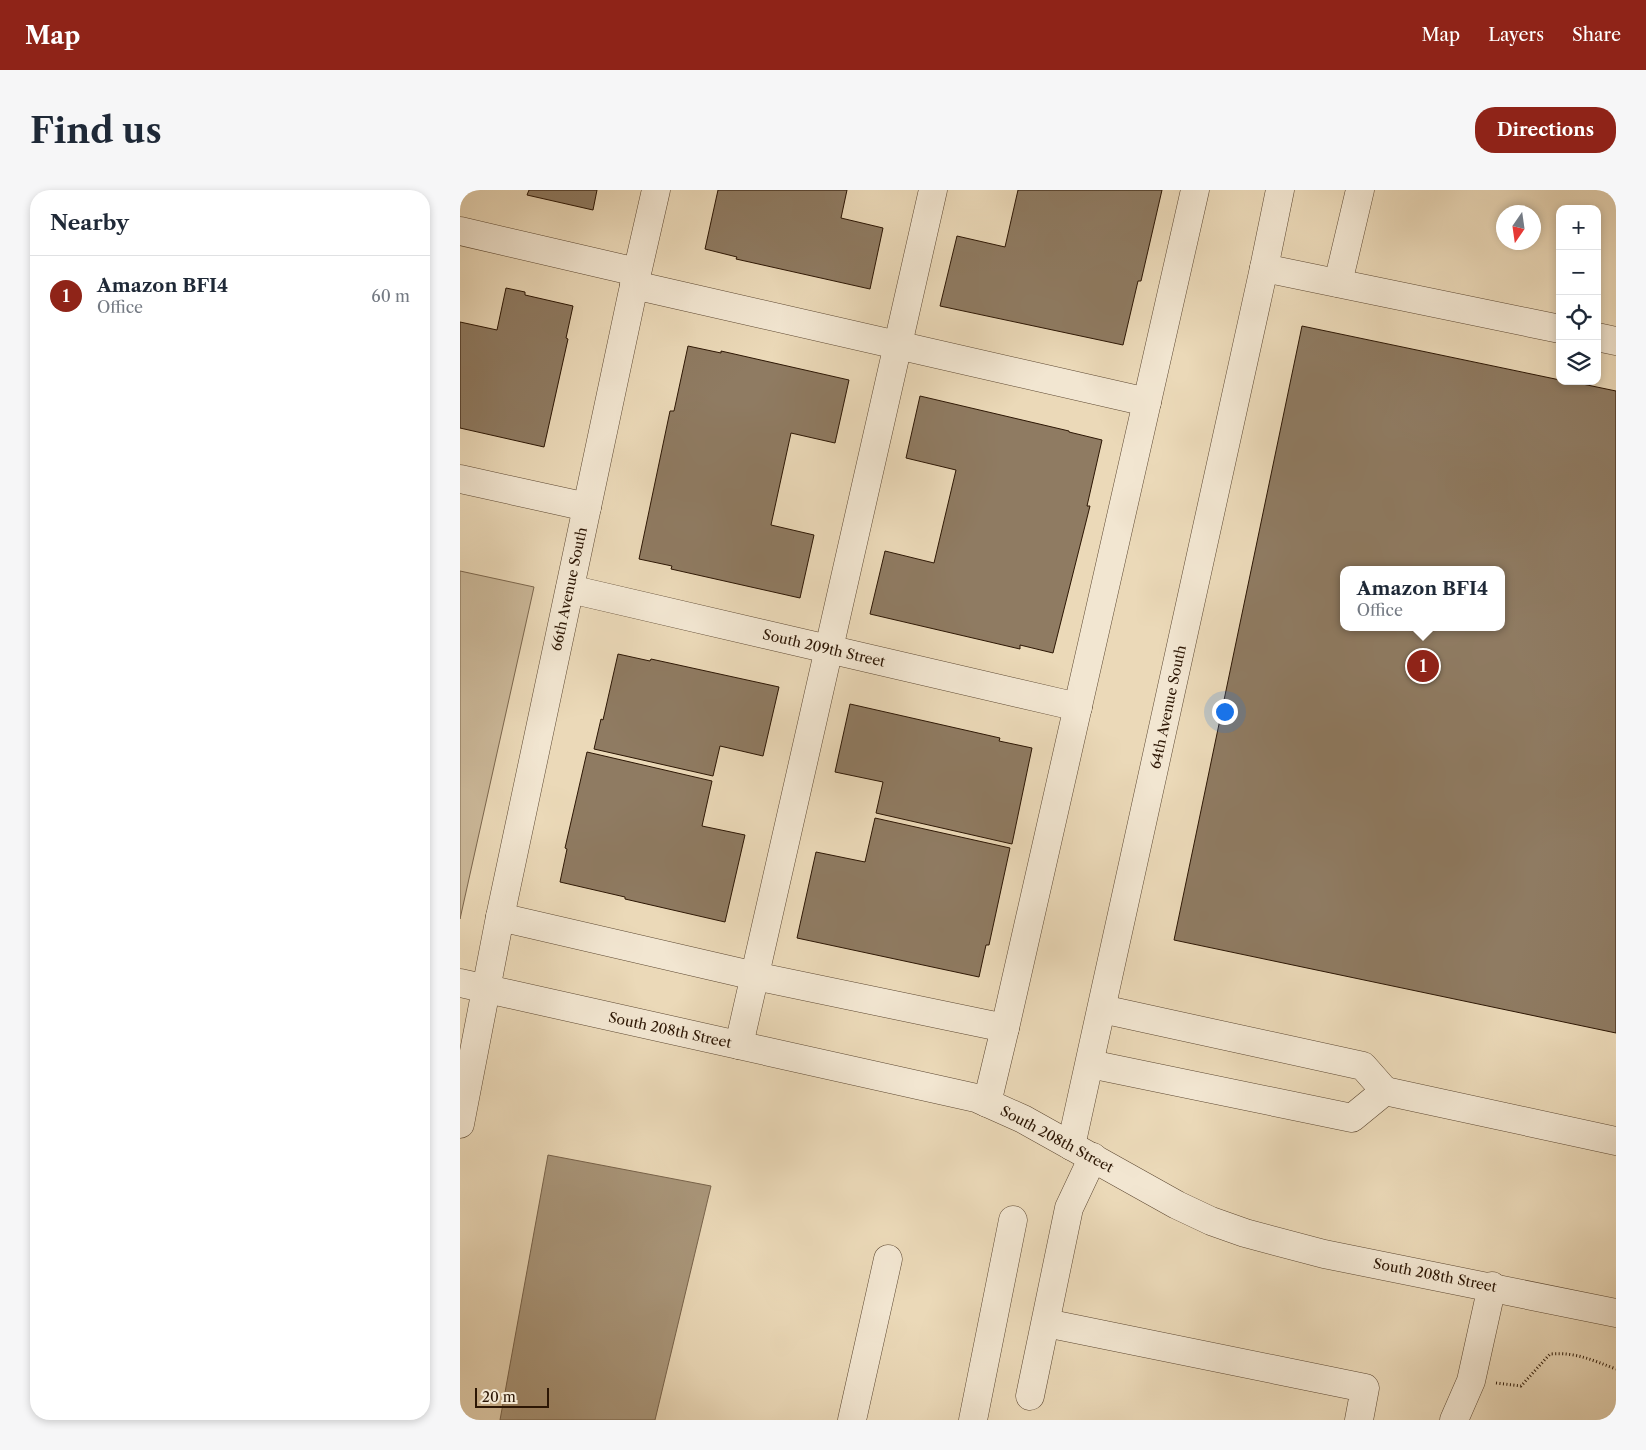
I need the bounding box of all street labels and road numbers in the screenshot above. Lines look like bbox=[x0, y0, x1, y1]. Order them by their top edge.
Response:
street label: 66th Avenue South bbox=[547, 525, 591, 653]
street label: South 209th Street bbox=[761, 625, 887, 671]
street label: 64th Avenue South bbox=[1146, 643, 1190, 770]
street label: South 208th Street bbox=[607, 1008, 733, 1052]
street label: South 208th Street bbox=[997, 1102, 1117, 1176]
street label: South 208th Street bbox=[1372, 1254, 1498, 1296]

